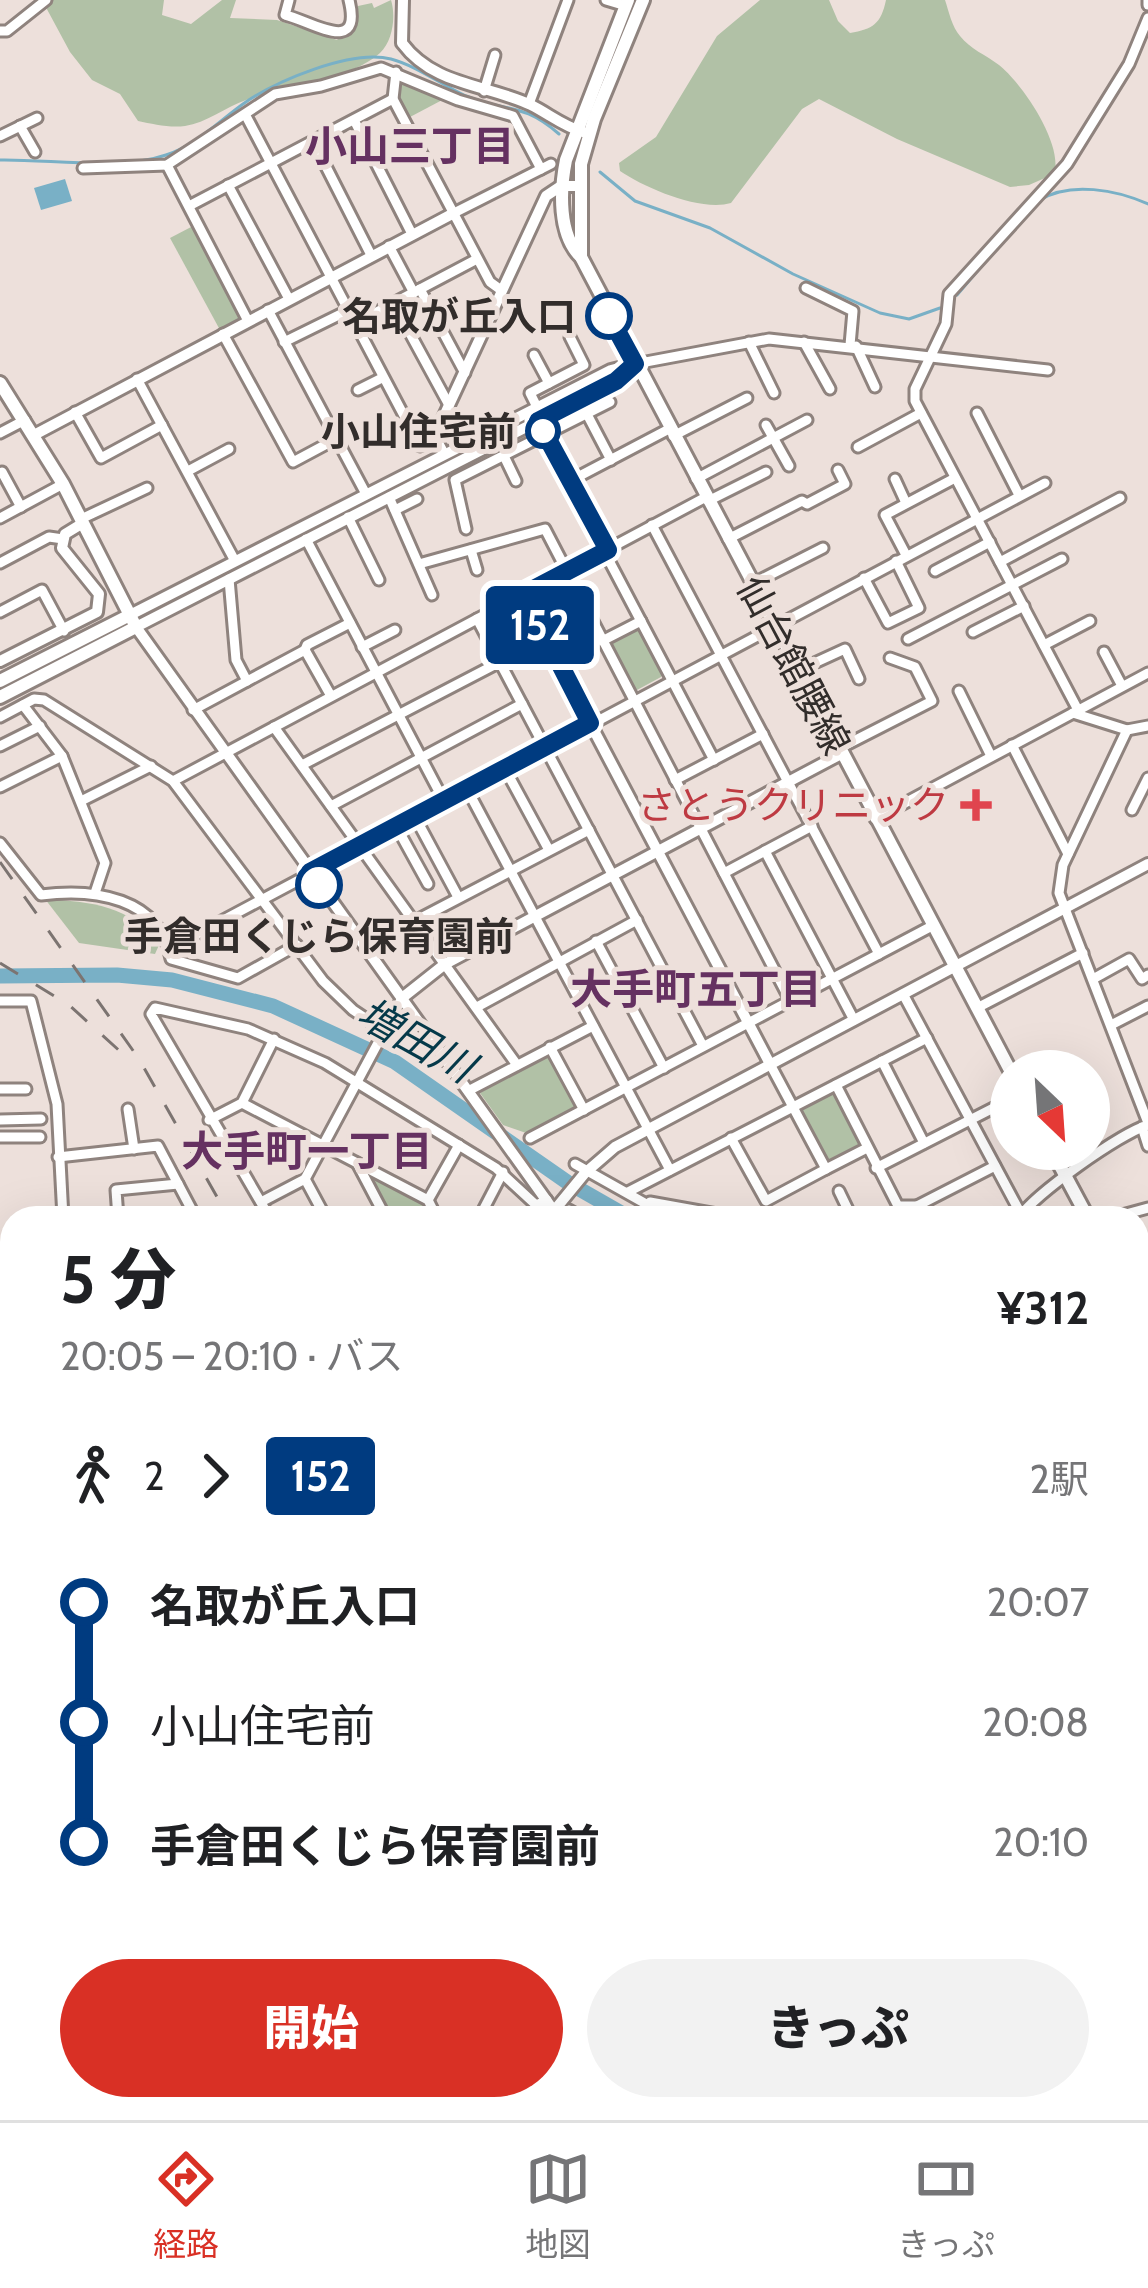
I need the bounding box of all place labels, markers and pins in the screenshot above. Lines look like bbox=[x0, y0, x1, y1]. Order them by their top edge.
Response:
place label: 名取が丘入口 bbox=[342, 292, 576, 340]
marker: 名取が丘入口 bbox=[587, 294, 631, 338]
place label: 小山住宅前 bbox=[321, 407, 516, 455]
marker: 小山住宅前 bbox=[527, 415, 559, 447]
place label: さとうクリニック bbox=[637, 781, 949, 829]
marker: さとうクリニック bbox=[960, 789, 992, 821]
marker: 手倉田くじら保育園前 bbox=[297, 863, 341, 907]
place label: 手倉田くじら保育園前 bbox=[124, 912, 514, 960]

